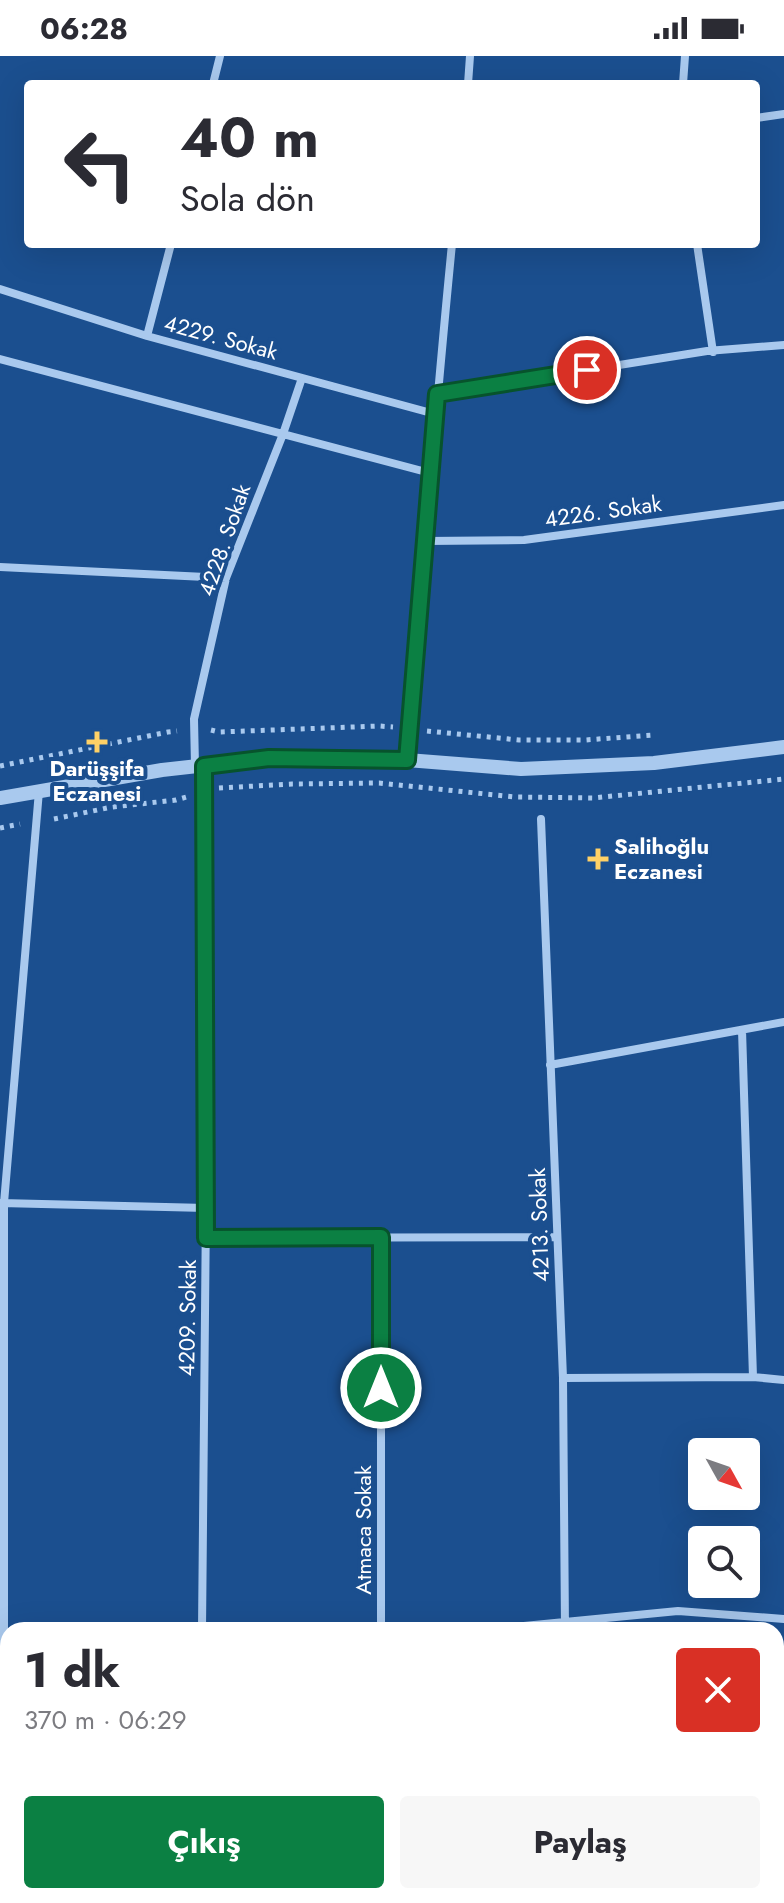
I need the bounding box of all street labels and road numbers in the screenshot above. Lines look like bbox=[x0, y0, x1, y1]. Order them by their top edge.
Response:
street label: 4229. Sokak bbox=[161, 307, 282, 368]
street label: 4228. Sokak bbox=[190, 479, 258, 600]
street label: 4226. Sokak bbox=[542, 487, 664, 535]
street label: 4213. Sokak bbox=[521, 1167, 557, 1283]
street label: 4209. Sokak bbox=[170, 1259, 204, 1377]
street label: Atmaca Sokak bbox=[347, 1465, 379, 1595]

